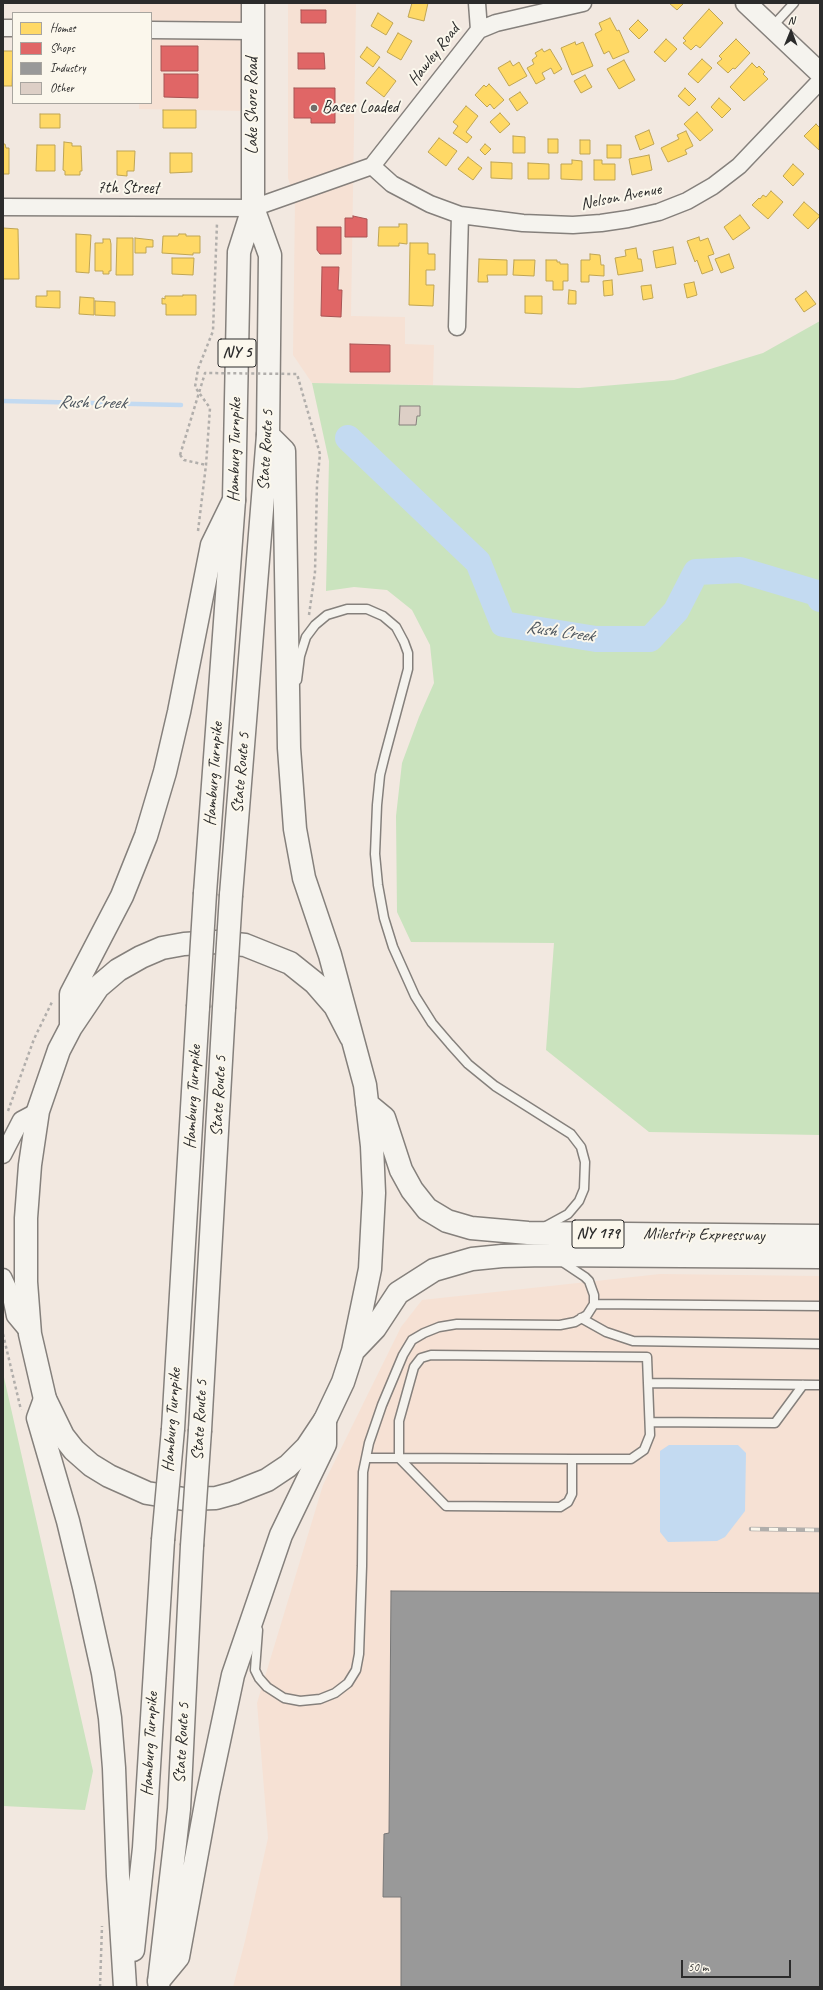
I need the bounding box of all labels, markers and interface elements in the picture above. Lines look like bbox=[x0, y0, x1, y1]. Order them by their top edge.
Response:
legend bbox=[12, 12, 152, 104]
north arrow bbox=[771, 12, 811, 52]
text: N bbox=[788, 13, 795, 27]
text: Homes bbox=[50, 20, 76, 36]
street label: Hawley Road bbox=[404, 20, 464, 90]
text: Shops bbox=[50, 40, 75, 56]
street label: Lake Shore Road bbox=[243, 57, 263, 155]
text: Industry bbox=[50, 60, 86, 76]
text: Other bbox=[50, 80, 74, 96]
place label: Bases Loaded bbox=[322, 98, 398, 118]
marker: Bases Loaded bbox=[309, 103, 319, 113]
street label: 7th Street bbox=[97, 179, 159, 199]
street label: Nelson Avenue bbox=[579, 179, 663, 215]
road number: NY 5 bbox=[218, 339, 256, 367]
water label: Rush Creek bbox=[58, 392, 126, 414]
street label: Hamburg Turnpike bbox=[224, 398, 246, 502]
street label: State Route 5 bbox=[254, 409, 278, 491]
water label: Rush Creek bbox=[525, 617, 595, 647]
street label: Hamburg Turnpike bbox=[200, 721, 228, 827]
street label: State Route 5 bbox=[227, 732, 255, 814]
street label: Hamburg Turnpike bbox=[180, 1044, 206, 1150]
street label: State Route 5 bbox=[207, 1055, 231, 1137]
road number: NY 179 bbox=[572, 1220, 624, 1248]
street label: Milestrip Expressway bbox=[643, 1224, 765, 1246]
street label: Hamburg Turnpike bbox=[158, 1367, 186, 1473]
street label: State Route 5 bbox=[188, 1379, 212, 1461]
street label: Hamburg Turnpike bbox=[137, 1691, 163, 1797]
street label: State Route 5 bbox=[170, 1702, 194, 1784]
scale bar bbox=[683, 1952, 793, 1978]
text: 50 m bbox=[688, 1959, 708, 1975]

